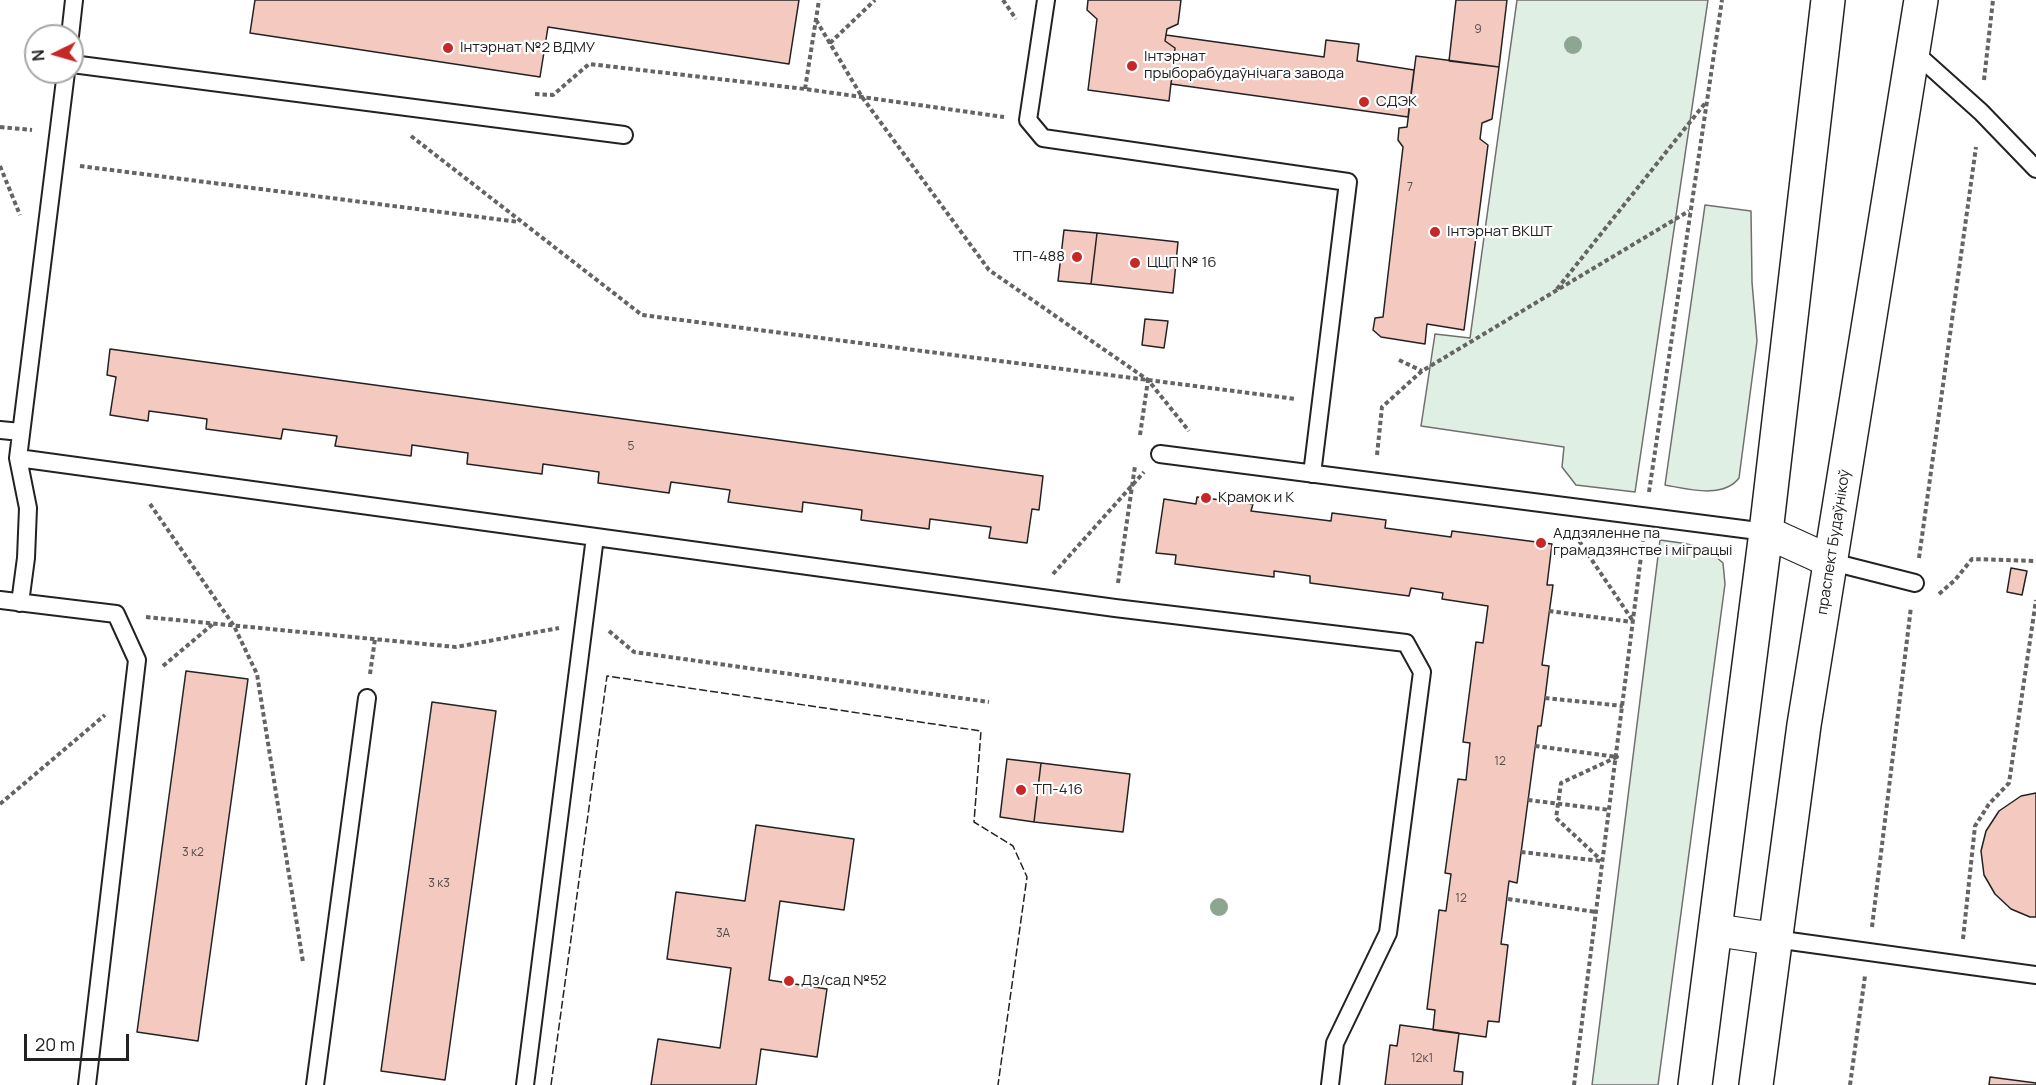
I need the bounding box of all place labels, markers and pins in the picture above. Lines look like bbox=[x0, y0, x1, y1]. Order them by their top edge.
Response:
place label: Інтэрнат №2 ВДМУ bbox=[460, 39, 595, 57]
marker: Інтэрнат №2 ВДМУ bbox=[441, 41, 455, 55]
place label: Інтэрнат прыборабудаўнічага завода bbox=[1144, 48, 1344, 83]
marker: Інтэрнат прыборабудаўнічага завода bbox=[1125, 59, 1139, 73]
place label: СДЭК bbox=[1376, 93, 1417, 111]
marker: СДЭК bbox=[1357, 95, 1371, 109]
place label: Інтэрнат ВКШТ bbox=[1447, 223, 1552, 241]
marker: Інтэрнат ВКШТ bbox=[1428, 225, 1442, 239]
place label: ТП-488 bbox=[1013, 248, 1065, 266]
marker: ТП-488 bbox=[1070, 250, 1084, 264]
place label: ЦЦП № 16 bbox=[1147, 254, 1217, 272]
marker: ЦЦП № 16 bbox=[1128, 256, 1142, 270]
place label: Крамок и К bbox=[1218, 489, 1294, 507]
marker: Крамок и К bbox=[1199, 491, 1213, 505]
place label: Аддзяленне па грамадзянстве і міграцыі bbox=[1553, 525, 1732, 560]
marker: Аддзяленне па грамадзянстве і міграцыі bbox=[1534, 536, 1548, 550]
place label: ТП-416 bbox=[1033, 781, 1083, 799]
marker: ТП-416 bbox=[1014, 783, 1028, 797]
place label: Дз/сад №52 bbox=[801, 972, 887, 990]
marker: Дз/сад №52 bbox=[782, 974, 796, 988]

